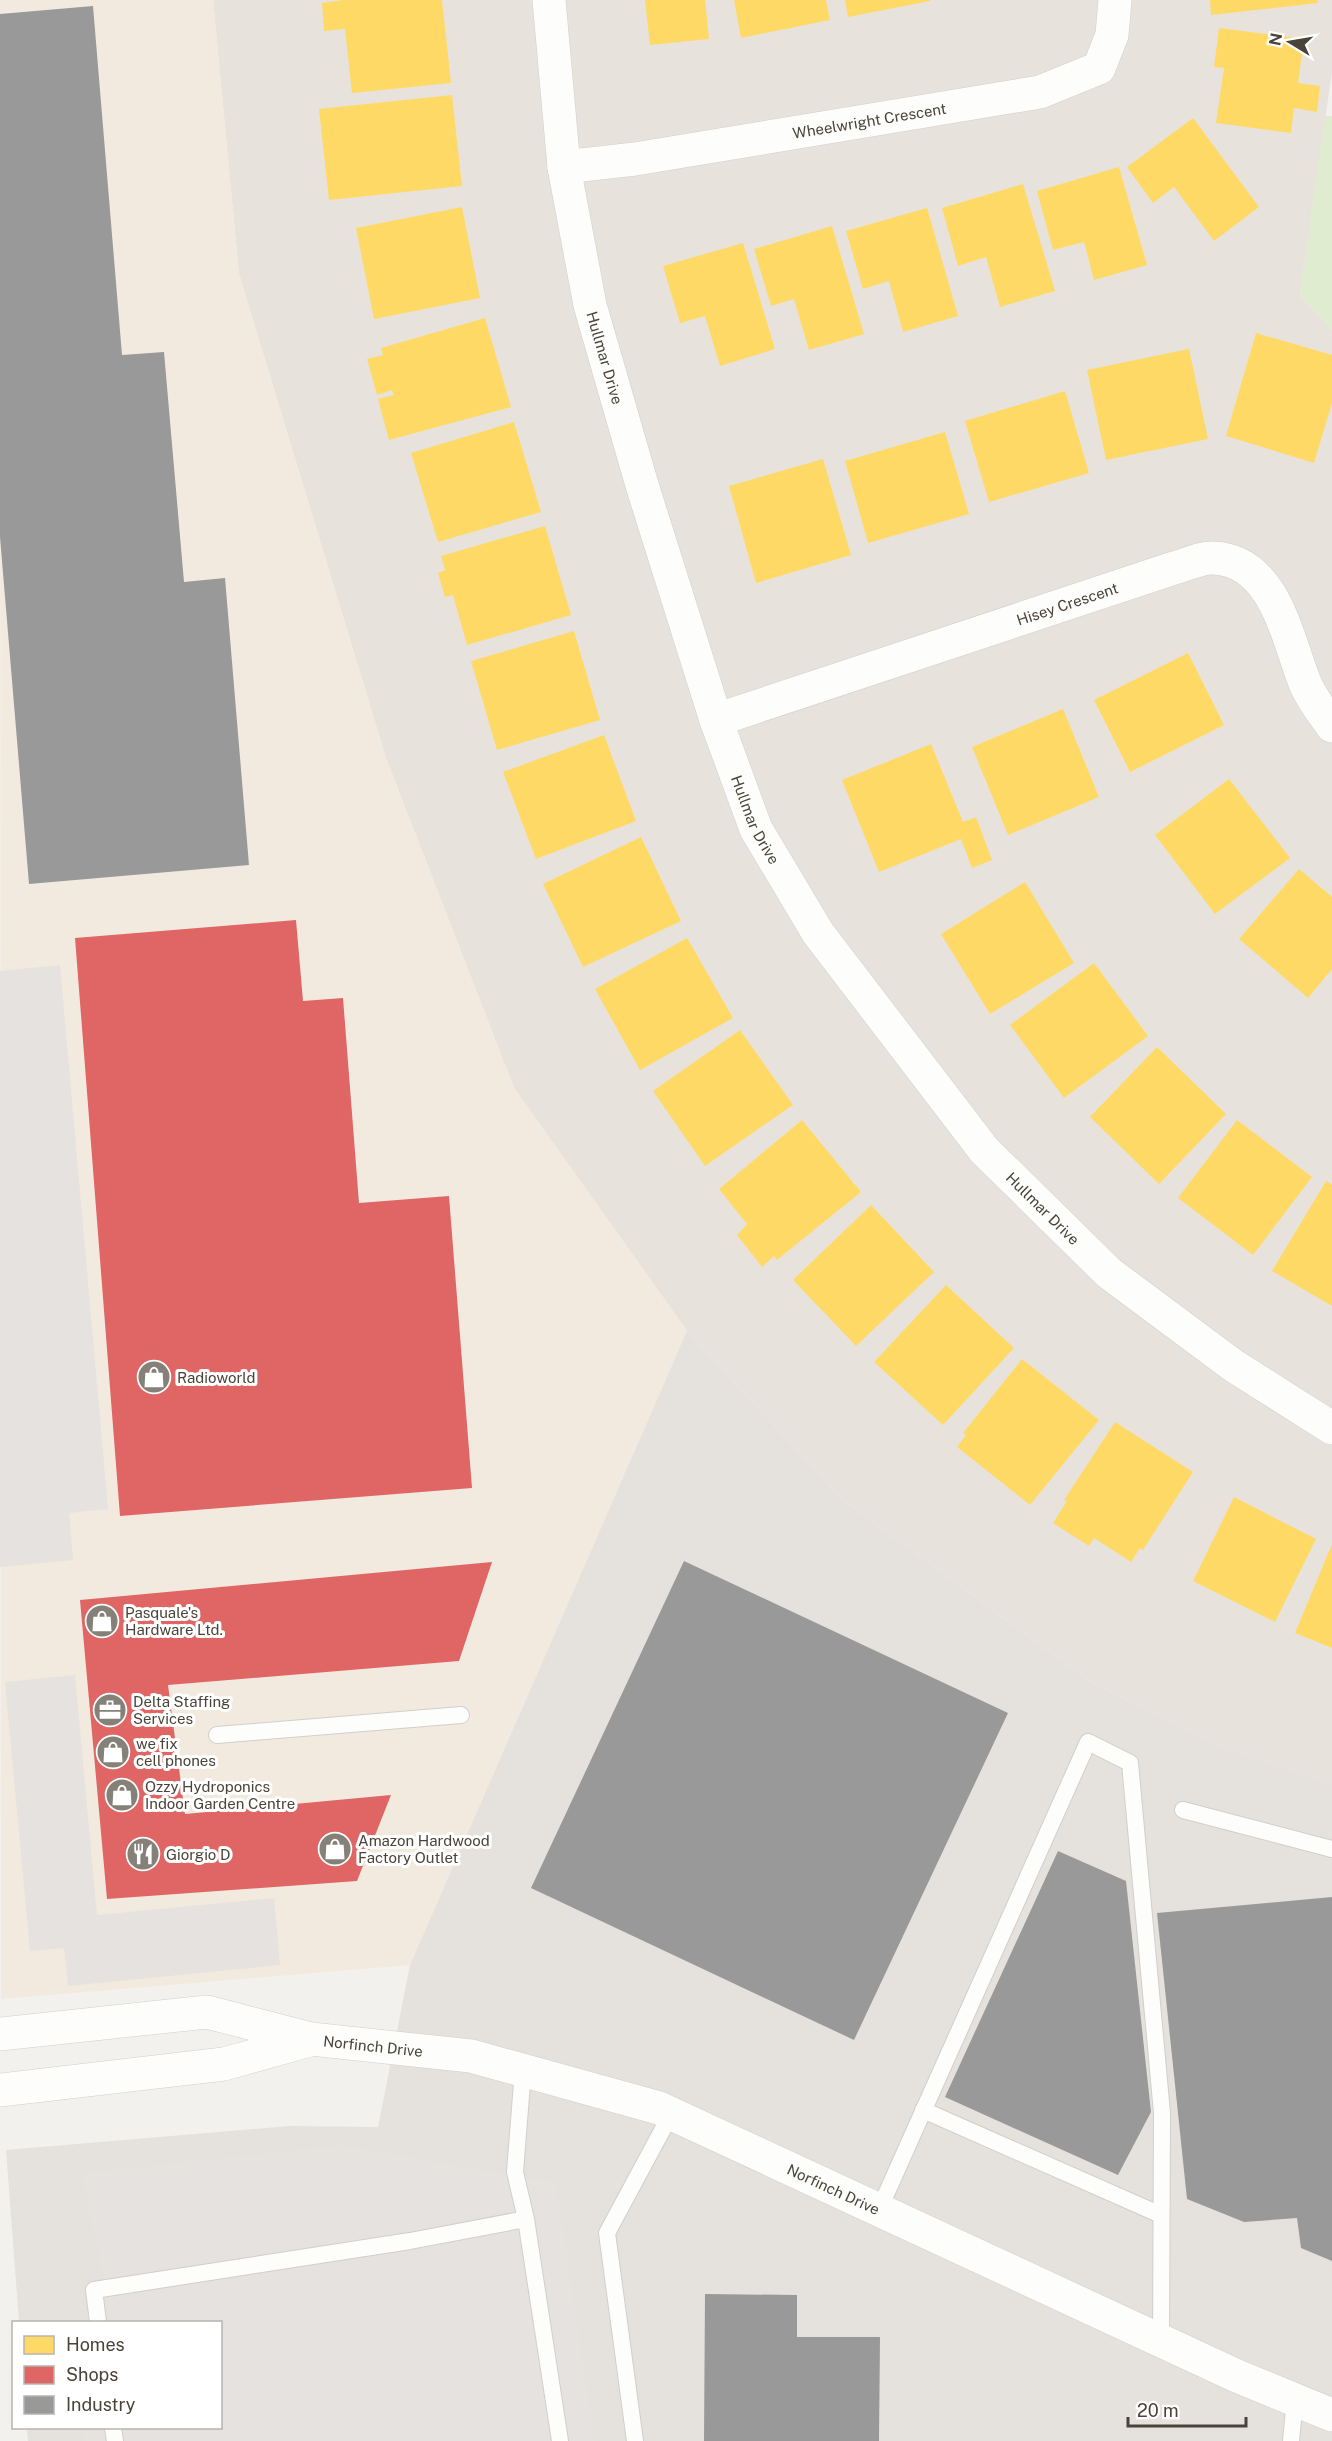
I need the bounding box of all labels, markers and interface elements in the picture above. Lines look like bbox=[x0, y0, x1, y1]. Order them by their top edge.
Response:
north arrow bbox=[1260, 12, 1320, 72]
text: N bbox=[1265, 31, 1286, 47]
street label: Wheelwright Crescent bbox=[791, 99, 948, 141]
street label: Hullmar Drive bbox=[584, 309, 627, 406]
street label: Hisey Crescent bbox=[1014, 579, 1120, 628]
street label: Hullmar Drive bbox=[728, 773, 783, 867]
street label: Hullmar Drive bbox=[1003, 1168, 1083, 1248]
shop icon: Radioworld bbox=[136, 1359, 172, 1395]
place label: Radioworld bbox=[177, 1369, 255, 1386]
shop icon: Pasquale's Hardware Ltd. bbox=[84, 1603, 120, 1639]
place label: Pasquale's Hardware Ltd. bbox=[125, 1604, 223, 1638]
office icon: Delta Staffing Services bbox=[92, 1692, 128, 1728]
place label: Delta Staffing Services bbox=[133, 1693, 230, 1727]
shop icon: we fix cell phones bbox=[95, 1734, 131, 1770]
place label: we fix cell phones bbox=[136, 1735, 216, 1769]
shop icon: Ozzy Hydroponics Indoor Garden Centre bbox=[104, 1777, 140, 1813]
place label: Ozzy Hydroponics Indoor Garden Centre bbox=[145, 1778, 295, 1812]
shop icon: Amazon Hardwood Factory Outlet bbox=[317, 1831, 353, 1867]
place label: Amazon Hardwood Factory Outlet bbox=[358, 1832, 490, 1866]
restaurant icon: Giorgio D bbox=[125, 1836, 161, 1872]
place label: Giorgio D bbox=[166, 1846, 230, 1863]
street label: Norfinch Drive bbox=[322, 2032, 424, 2059]
street label: Norfinch Drive bbox=[785, 2160, 883, 2218]
legend bbox=[12, 2321, 222, 2429]
text: Homes bbox=[66, 2334, 125, 2355]
text: Shops bbox=[66, 2364, 118, 2385]
scale bar bbox=[1128, 2390, 1246, 2428]
text: Industry bbox=[66, 2394, 136, 2415]
text: 20 m bbox=[1137, 2400, 1179, 2421]

